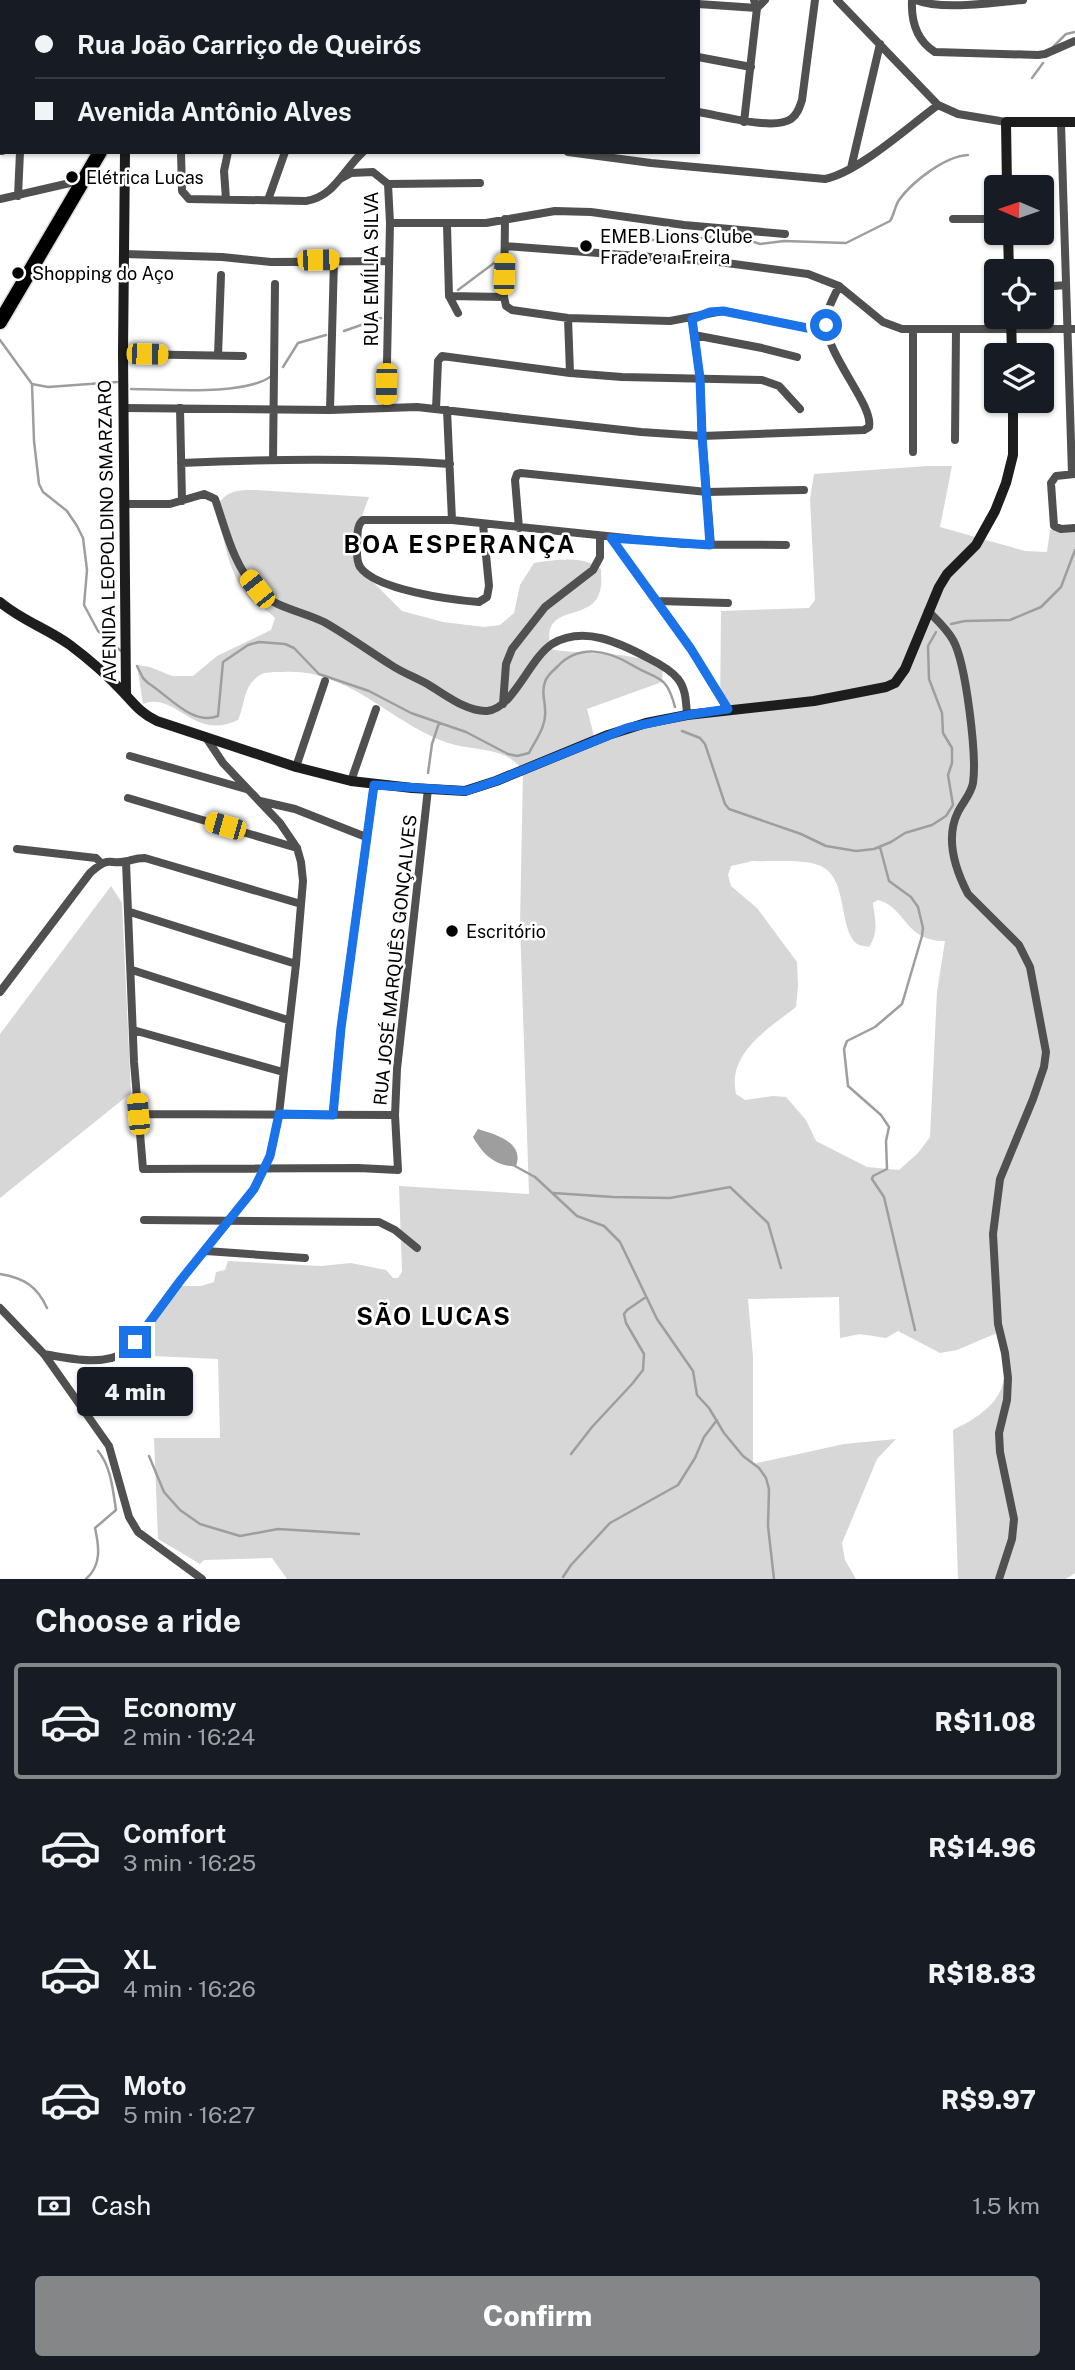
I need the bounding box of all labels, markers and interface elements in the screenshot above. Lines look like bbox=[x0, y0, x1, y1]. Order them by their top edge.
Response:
text: Rua João Carriço de Queirós bbox=[77, 29, 421, 60]
text: Avenida Antônio Alves bbox=[77, 96, 352, 127]
place label: Elétrica Lucas bbox=[86, 167, 204, 188]
marker: Elétrica Lucas bbox=[64, 169, 80, 185]
north arrow bbox=[984, 175, 1054, 245]
map controls bbox=[984, 175, 1054, 413]
street label: RUA EMÍLIA SILVA bbox=[360, 191, 382, 347]
place label: EMEB Lions Clube Frade e a Freira bbox=[600, 226, 753, 268]
marker: EMEB Lions Clube Frade e a Freira bbox=[578, 238, 594, 254]
car bbox=[297, 249, 340, 271]
car bbox=[493, 253, 516, 295]
button: locate bbox=[984, 259, 1054, 329]
place label: Shopping do Aço bbox=[32, 263, 174, 284]
marker: Shopping do Aço bbox=[10, 265, 26, 281]
route start bbox=[810, 309, 842, 341]
car bbox=[126, 343, 169, 365]
button: layers bbox=[984, 343, 1054, 413]
car bbox=[376, 363, 397, 405]
street label: AVENIDA LEOPOLDINO SMARZARO bbox=[94, 379, 120, 683]
district label: BOA ESPERANÇA bbox=[344, 530, 576, 559]
car bbox=[236, 566, 279, 612]
car bbox=[202, 810, 249, 842]
street label: RUA JOSÉ MARQUÊS GONÇALVES bbox=[368, 813, 421, 1106]
place label: Escritório bbox=[466, 921, 546, 942]
marker: Escritório bbox=[444, 923, 460, 939]
car bbox=[126, 1092, 151, 1136]
district label: SÃO LUCAS bbox=[356, 1301, 512, 1330]
route end bbox=[119, 1326, 151, 1358]
callout: 4 min bbox=[77, 1366, 193, 1416]
text: 4 min bbox=[104, 1378, 166, 1405]
text: Choose a ride bbox=[35, 1602, 241, 1639]
icon: car bbox=[39, 1690, 102, 1753]
text: Economy bbox=[123, 1692, 236, 1723]
text: R$11.08 bbox=[935, 1706, 1036, 1737]
text: 2 min · 16:24 bbox=[123, 1723, 255, 1750]
icon: car bbox=[39, 1816, 102, 1879]
text: Comfort bbox=[123, 1818, 226, 1849]
text: R$14.96 bbox=[928, 1832, 1036, 1863]
text: 3 min · 16:25 bbox=[123, 1849, 256, 1876]
icon: car bbox=[39, 1942, 102, 2005]
text: XL bbox=[123, 1944, 157, 1975]
text: R$18.83 bbox=[928, 1958, 1036, 1989]
text: 4 min · 16:26 bbox=[123, 1975, 256, 2002]
icon: car bbox=[39, 2068, 102, 2131]
text: Moto bbox=[123, 2070, 186, 2101]
text: R$9.97 bbox=[941, 2084, 1036, 2115]
text: 5 min · 16:27 bbox=[123, 2101, 255, 2128]
icon: cash bbox=[35, 2187, 73, 2225]
text: Cash bbox=[91, 2190, 151, 2221]
text: 1.5 km bbox=[972, 2192, 1040, 2219]
button: Confirm bbox=[35, 2276, 1040, 2356]

